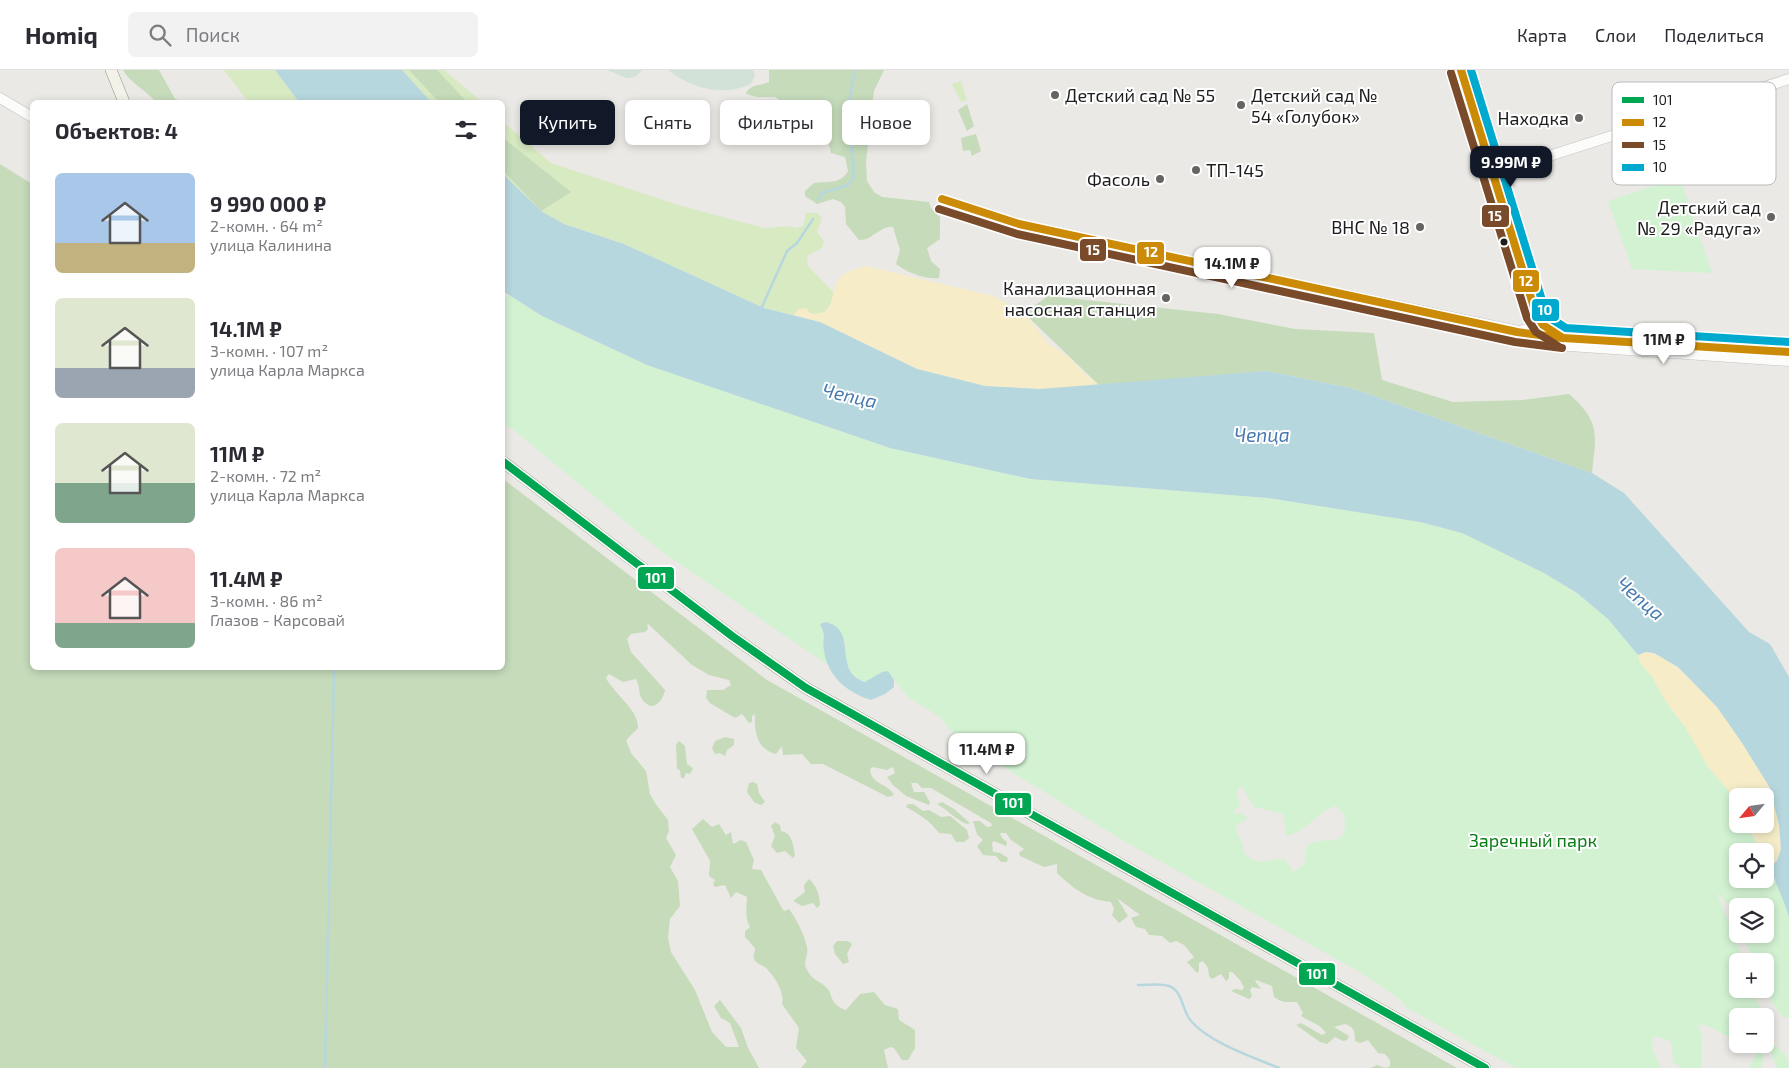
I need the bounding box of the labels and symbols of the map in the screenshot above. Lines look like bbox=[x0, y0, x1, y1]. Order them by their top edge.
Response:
legend bbox=[1612, 82, 1776, 185]
place label: Детский сад № 55 bbox=[1065, 84, 1215, 106]
place label: Детский сад № 54 «Голубок» bbox=[1251, 84, 1378, 127]
marker: Детский сад № 55 bbox=[1049, 89, 1061, 101]
text: 101 bbox=[1653, 91, 1673, 108]
marker: Детский сад № 54 «Голубок» bbox=[1235, 99, 1247, 111]
place label: Находка bbox=[1497, 107, 1569, 129]
marker: Находка bbox=[1573, 112, 1585, 124]
text: 12 bbox=[1653, 113, 1667, 130]
text: 15 bbox=[1653, 136, 1666, 153]
pin: 9.99M ₽ bbox=[1465, 146, 1557, 188]
text: 10 bbox=[1653, 158, 1667, 175]
place label: ТП-145 bbox=[1206, 159, 1264, 181]
marker: ТП-145 bbox=[1190, 164, 1202, 176]
place label: Фасоль bbox=[1087, 168, 1150, 190]
marker: Фасоль bbox=[1154, 173, 1166, 185]
place label: Детский сад № 29 «Радуга» bbox=[1637, 196, 1761, 239]
line badge: 15 bbox=[1481, 204, 1510, 228]
text: 15 bbox=[1488, 207, 1502, 224]
marker: Детский сад № 29 «Радуга» bbox=[1765, 211, 1777, 223]
place label: ВНС № 18 bbox=[1331, 216, 1410, 238]
marker: ВНС № 18 bbox=[1414, 221, 1426, 233]
unlabelled marker bbox=[1499, 237, 1509, 247]
line badge: 15 bbox=[1079, 238, 1107, 262]
text: 15 bbox=[1086, 241, 1100, 258]
line badge: 12 bbox=[1136, 241, 1165, 265]
text: 12 bbox=[1144, 243, 1158, 260]
pin: 14.1M ₽ bbox=[1186, 246, 1278, 289]
line badge: 12 bbox=[1512, 269, 1540, 293]
text: 12 bbox=[1519, 272, 1533, 289]
place label: Канализационная насосная станция bbox=[1003, 277, 1156, 320]
marker: Канализационная насосная станция bbox=[1160, 292, 1172, 304]
line badge: 10 bbox=[1531, 298, 1560, 322]
text: 10 bbox=[1538, 301, 1553, 318]
pin: 11M ₽ bbox=[1629, 322, 1699, 365]
water label: Чепца bbox=[820, 378, 880, 412]
water label: Чепца bbox=[1234, 423, 1290, 446]
line badge: 101 bbox=[637, 566, 675, 590]
text: 101 bbox=[646, 569, 666, 586]
water label: Чепца bbox=[1613, 571, 1669, 625]
pin: 11.4M ₽ bbox=[941, 732, 1033, 775]
north arrow bbox=[1729, 788, 1774, 832]
line badge: 101 bbox=[994, 792, 1032, 816]
text: 101 bbox=[1003, 794, 1023, 811]
park label: Заречный парк bbox=[1469, 829, 1597, 851]
line badge: 101 bbox=[1298, 962, 1336, 986]
text: 101 bbox=[1307, 965, 1327, 982]

